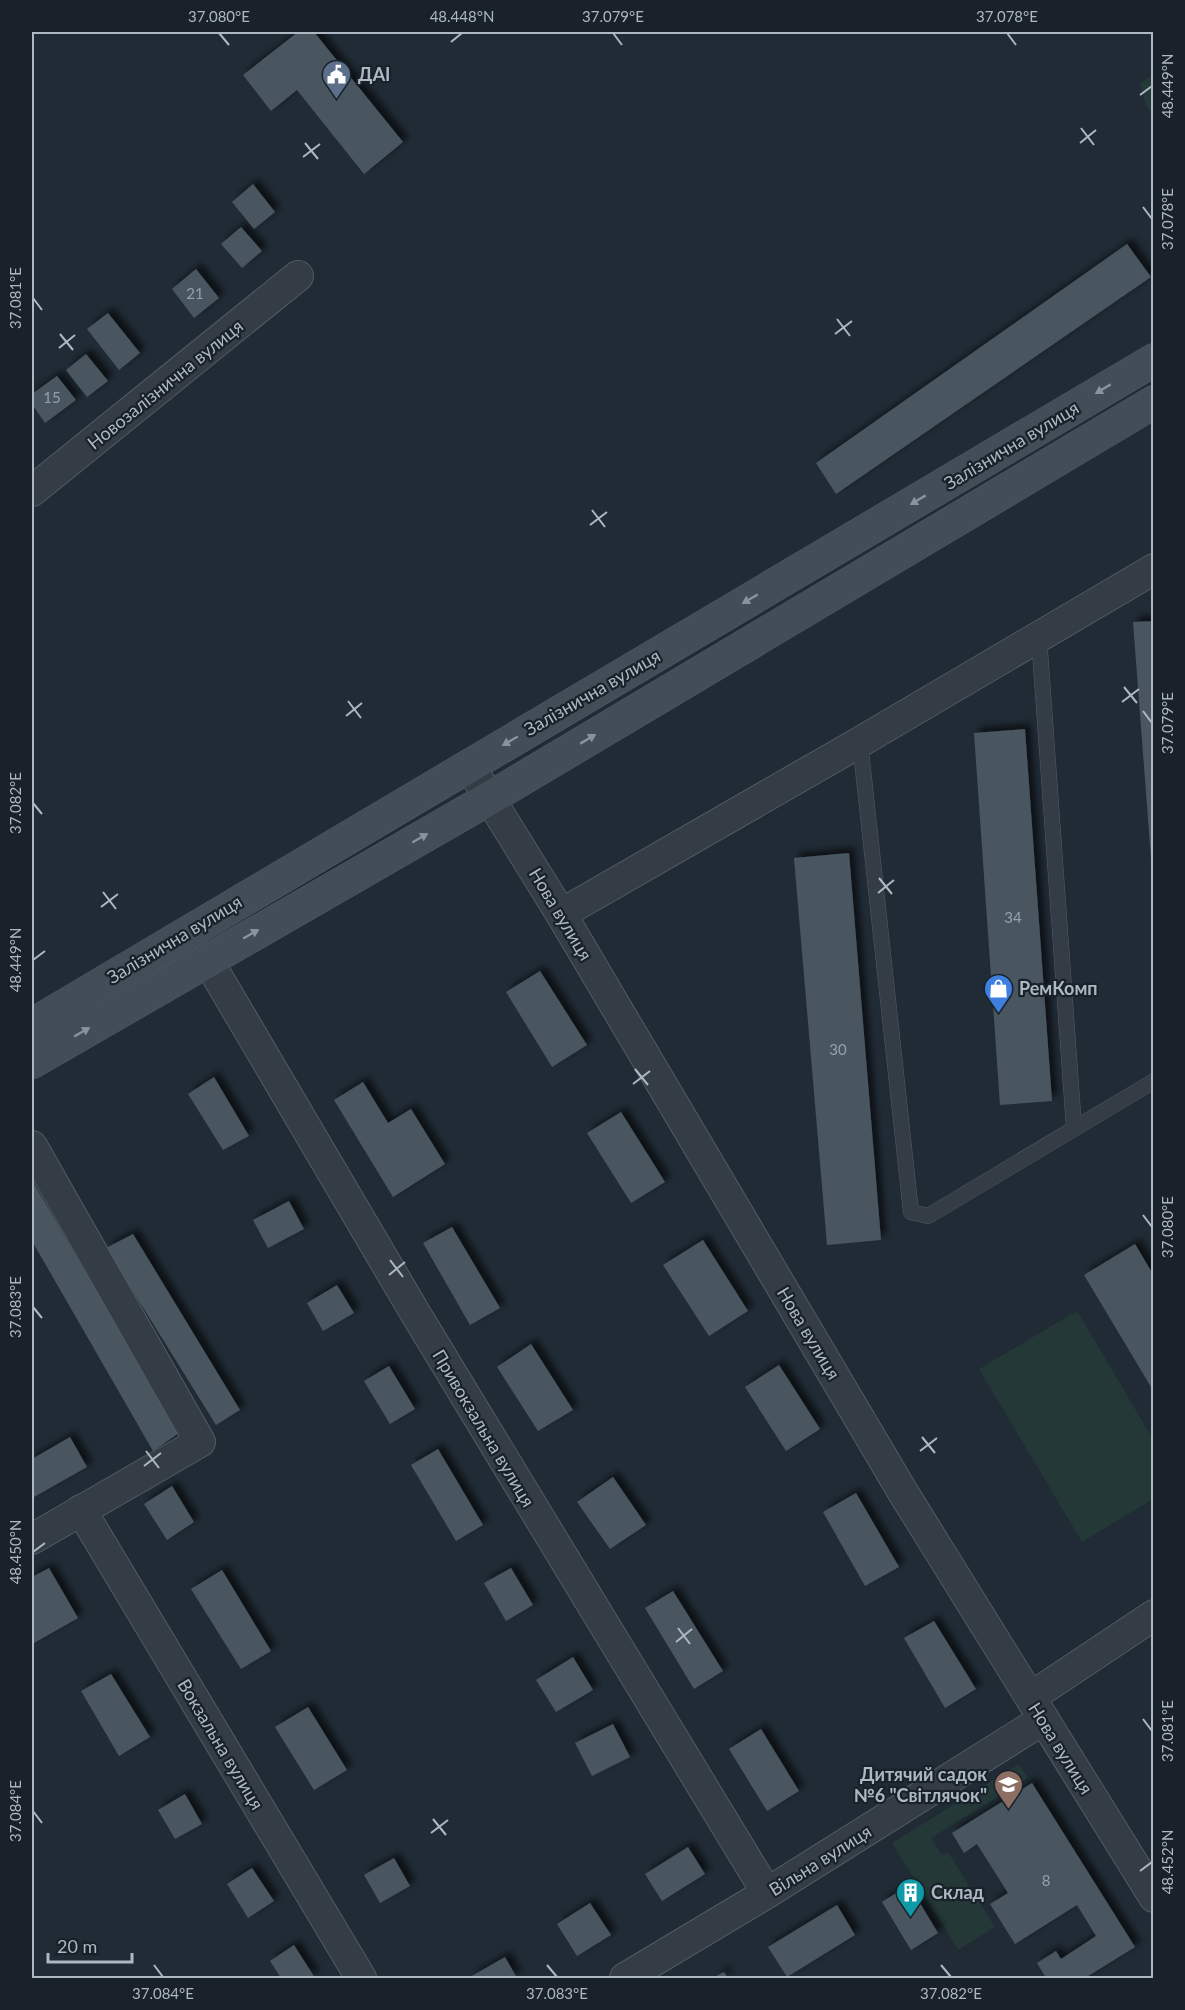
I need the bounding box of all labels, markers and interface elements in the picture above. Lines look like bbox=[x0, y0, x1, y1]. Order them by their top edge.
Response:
text: 37.080°E bbox=[188, 7, 250, 25]
text: 48.448°N bbox=[430, 7, 494, 25]
text: 37.079°E bbox=[582, 7, 644, 25]
text: 37.078°E bbox=[976, 7, 1038, 25]
text: 48.449°N bbox=[1158, 54, 1176, 118]
public building icon: ДАІ bbox=[321, 58, 353, 100]
place label: ДАІ bbox=[358, 63, 390, 85]
text: 37.078°E bbox=[1158, 188, 1176, 250]
text: 37.081°E bbox=[6, 267, 24, 329]
house number: 21 bbox=[186, 284, 204, 302]
street label: Новозалізнична вулиця bbox=[83, 314, 247, 454]
one-way arrow bbox=[1095, 384, 1111, 395]
house number: 15 bbox=[43, 388, 61, 406]
street label: Залізнична вулиця bbox=[940, 396, 1082, 494]
one-way arrow bbox=[909, 495, 926, 505]
one-way arrow bbox=[742, 594, 758, 605]
street label: Залізнична вулиця bbox=[520, 644, 664, 740]
text: 37.079°E bbox=[1158, 692, 1176, 754]
one-way arrow bbox=[580, 734, 597, 744]
one-way arrow bbox=[501, 736, 518, 746]
text: 37.082°E bbox=[6, 772, 24, 834]
one-way arrow bbox=[412, 832, 428, 843]
street label: Нова вулиця bbox=[525, 864, 597, 964]
street label: Залізнична вулиця bbox=[103, 890, 245, 988]
house number: 34 bbox=[1004, 908, 1022, 926]
text: 48.449°N bbox=[6, 928, 24, 992]
one-way arrow bbox=[242, 929, 259, 939]
shop icon: РемКомп bbox=[982, 972, 1014, 1014]
place label: РемКомп bbox=[1019, 977, 1098, 999]
one-way arrow bbox=[74, 1027, 90, 1038]
house number: 30 bbox=[829, 1040, 847, 1058]
text: 37.080°E bbox=[1158, 1196, 1176, 1258]
text: 37.083°E bbox=[6, 1276, 24, 1338]
street label: Нова вулиця bbox=[773, 1283, 845, 1383]
street label: Привокзальна вулиця bbox=[428, 1345, 540, 1511]
text: 48.450°N bbox=[6, 1520, 24, 1584]
street label: Вокзальна вулиця bbox=[173, 1675, 269, 1813]
street label: Нова вулиця bbox=[1024, 1698, 1098, 1798]
text: 37.081°E bbox=[1158, 1700, 1176, 1762]
place label: Дитячий садок №6 "Світлячок" bbox=[853, 1763, 987, 1806]
school or university icon: Дитячий садок №6 "Світлячок" bbox=[992, 1768, 1024, 1810]
text: 37.084°E bbox=[6, 1780, 24, 1842]
street label: Вільна вулиця bbox=[765, 1820, 875, 1900]
text: 48.452°N bbox=[1158, 1830, 1176, 1894]
house number: 8 bbox=[1042, 1871, 1050, 1889]
building icon: Склад bbox=[894, 1876, 926, 1918]
place label: Склад bbox=[931, 1881, 985, 1903]
scale bar bbox=[48, 1926, 132, 1964]
text: 20 m bbox=[57, 1935, 97, 1957]
text: 37.084°E bbox=[132, 1984, 194, 2002]
text: 37.083°E bbox=[526, 1984, 588, 2002]
text: 37.082°E bbox=[920, 1984, 982, 2002]

